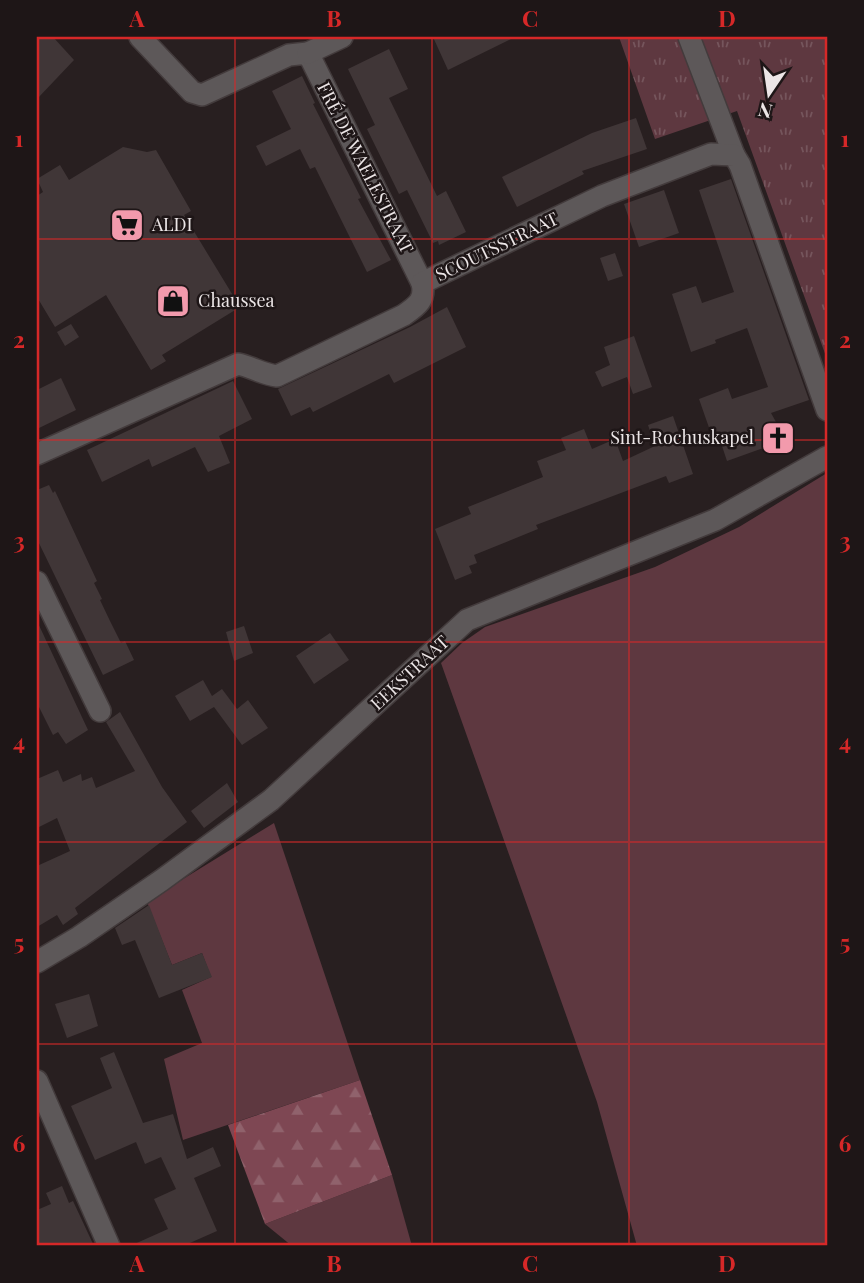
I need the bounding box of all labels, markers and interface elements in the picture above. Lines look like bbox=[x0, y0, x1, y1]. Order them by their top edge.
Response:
text: A bbox=[128, 2, 145, 33]
text: B bbox=[326, 2, 342, 33]
text: C bbox=[522, 2, 538, 33]
text: D bbox=[718, 2, 736, 33]
north arrow bbox=[734, 60, 804, 130]
street label: FRÉ DE WAELESTRAAT bbox=[312, 78, 420, 257]
text: N bbox=[755, 97, 775, 126]
text: 1 bbox=[15, 122, 24, 153]
text: 1 bbox=[841, 122, 850, 153]
supermarket icon: ALDI bbox=[108, 206, 146, 244]
street label: SCOUTSSTRAAT bbox=[431, 206, 562, 286]
place label: ALDI bbox=[151, 212, 193, 236]
shop icon: Chaussea bbox=[154, 282, 192, 320]
place label: Chaussea bbox=[198, 288, 275, 312]
text: 2 bbox=[13, 323, 25, 354]
text: 2 bbox=[839, 323, 851, 354]
church icon: Sint-Rochuskapel bbox=[759, 419, 797, 457]
place label: Sint-Rochuskapel bbox=[610, 425, 754, 449]
text: 3 bbox=[13, 524, 25, 555]
text: 3 bbox=[839, 524, 851, 555]
street label: EEKSTRAAT bbox=[365, 630, 454, 715]
text: 4 bbox=[13, 725, 25, 756]
text: 4 bbox=[839, 725, 851, 756]
text: 5 bbox=[14, 926, 24, 957]
text: 5 bbox=[840, 926, 850, 957]
text: 6 bbox=[13, 1127, 26, 1158]
text: 6 bbox=[839, 1127, 852, 1158]
text: A bbox=[128, 1247, 145, 1278]
text: B bbox=[326, 1247, 342, 1278]
text: C bbox=[522, 1247, 538, 1278]
text: D bbox=[718, 1247, 736, 1278]

